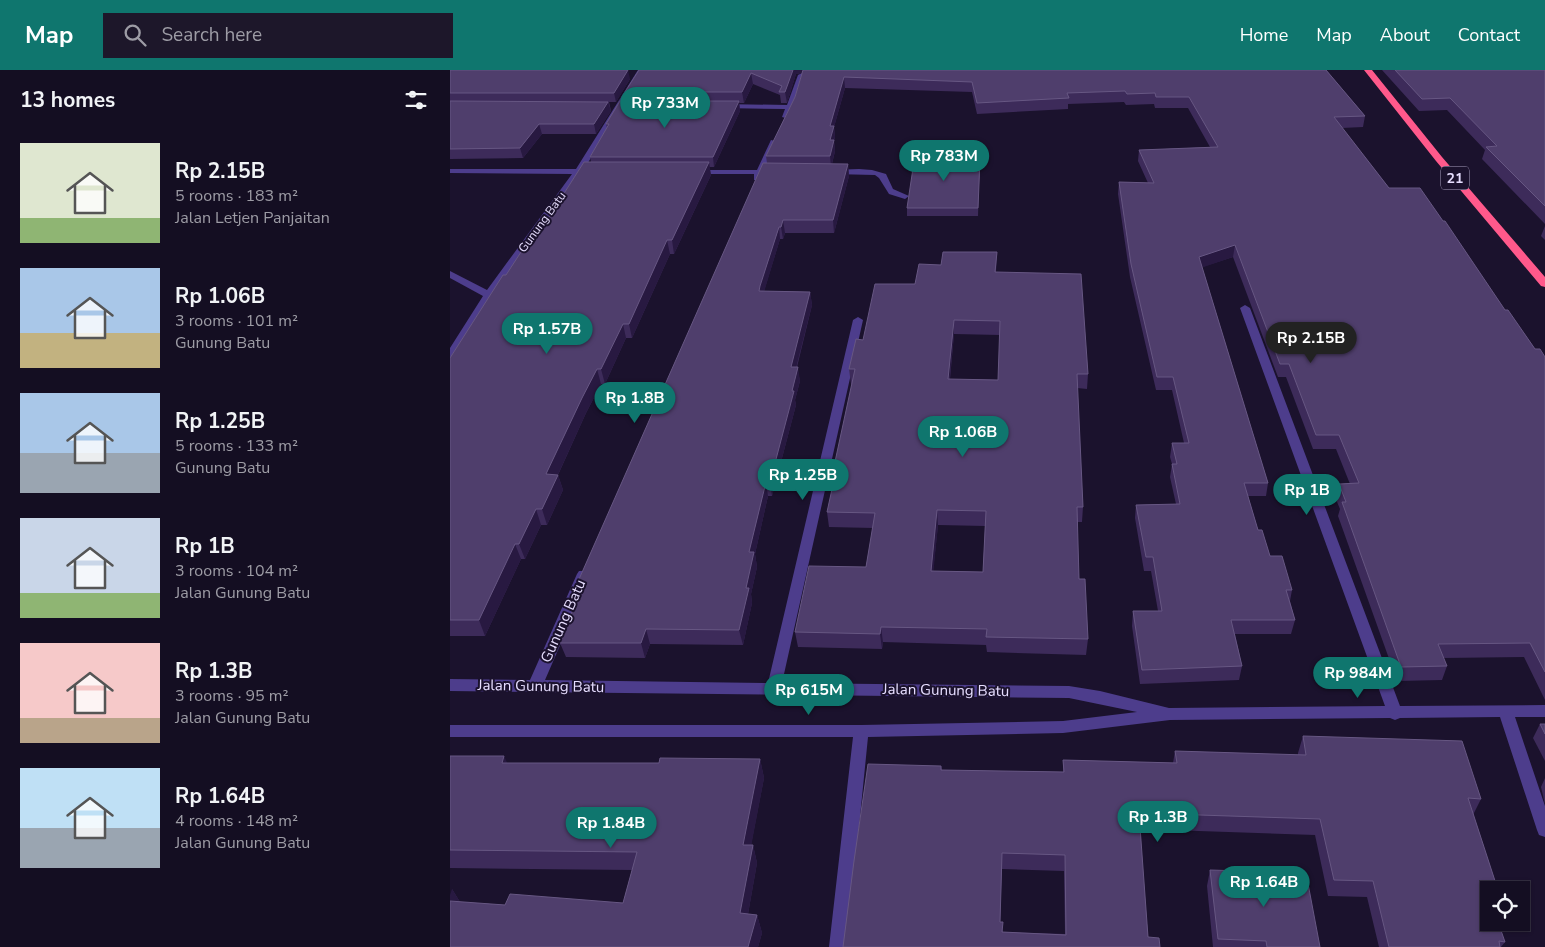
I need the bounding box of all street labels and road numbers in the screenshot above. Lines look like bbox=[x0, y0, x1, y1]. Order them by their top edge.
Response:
road number: 21 bbox=[1441, 166, 1469, 190]
street label: Gunung Batu bbox=[515, 188, 569, 256]
street label: Gunung Batu bbox=[536, 576, 590, 666]
street label: Jalan Gunung Batu bbox=[476, 675, 605, 697]
street label: Jalan Gunung Batu bbox=[881, 679, 1010, 701]

